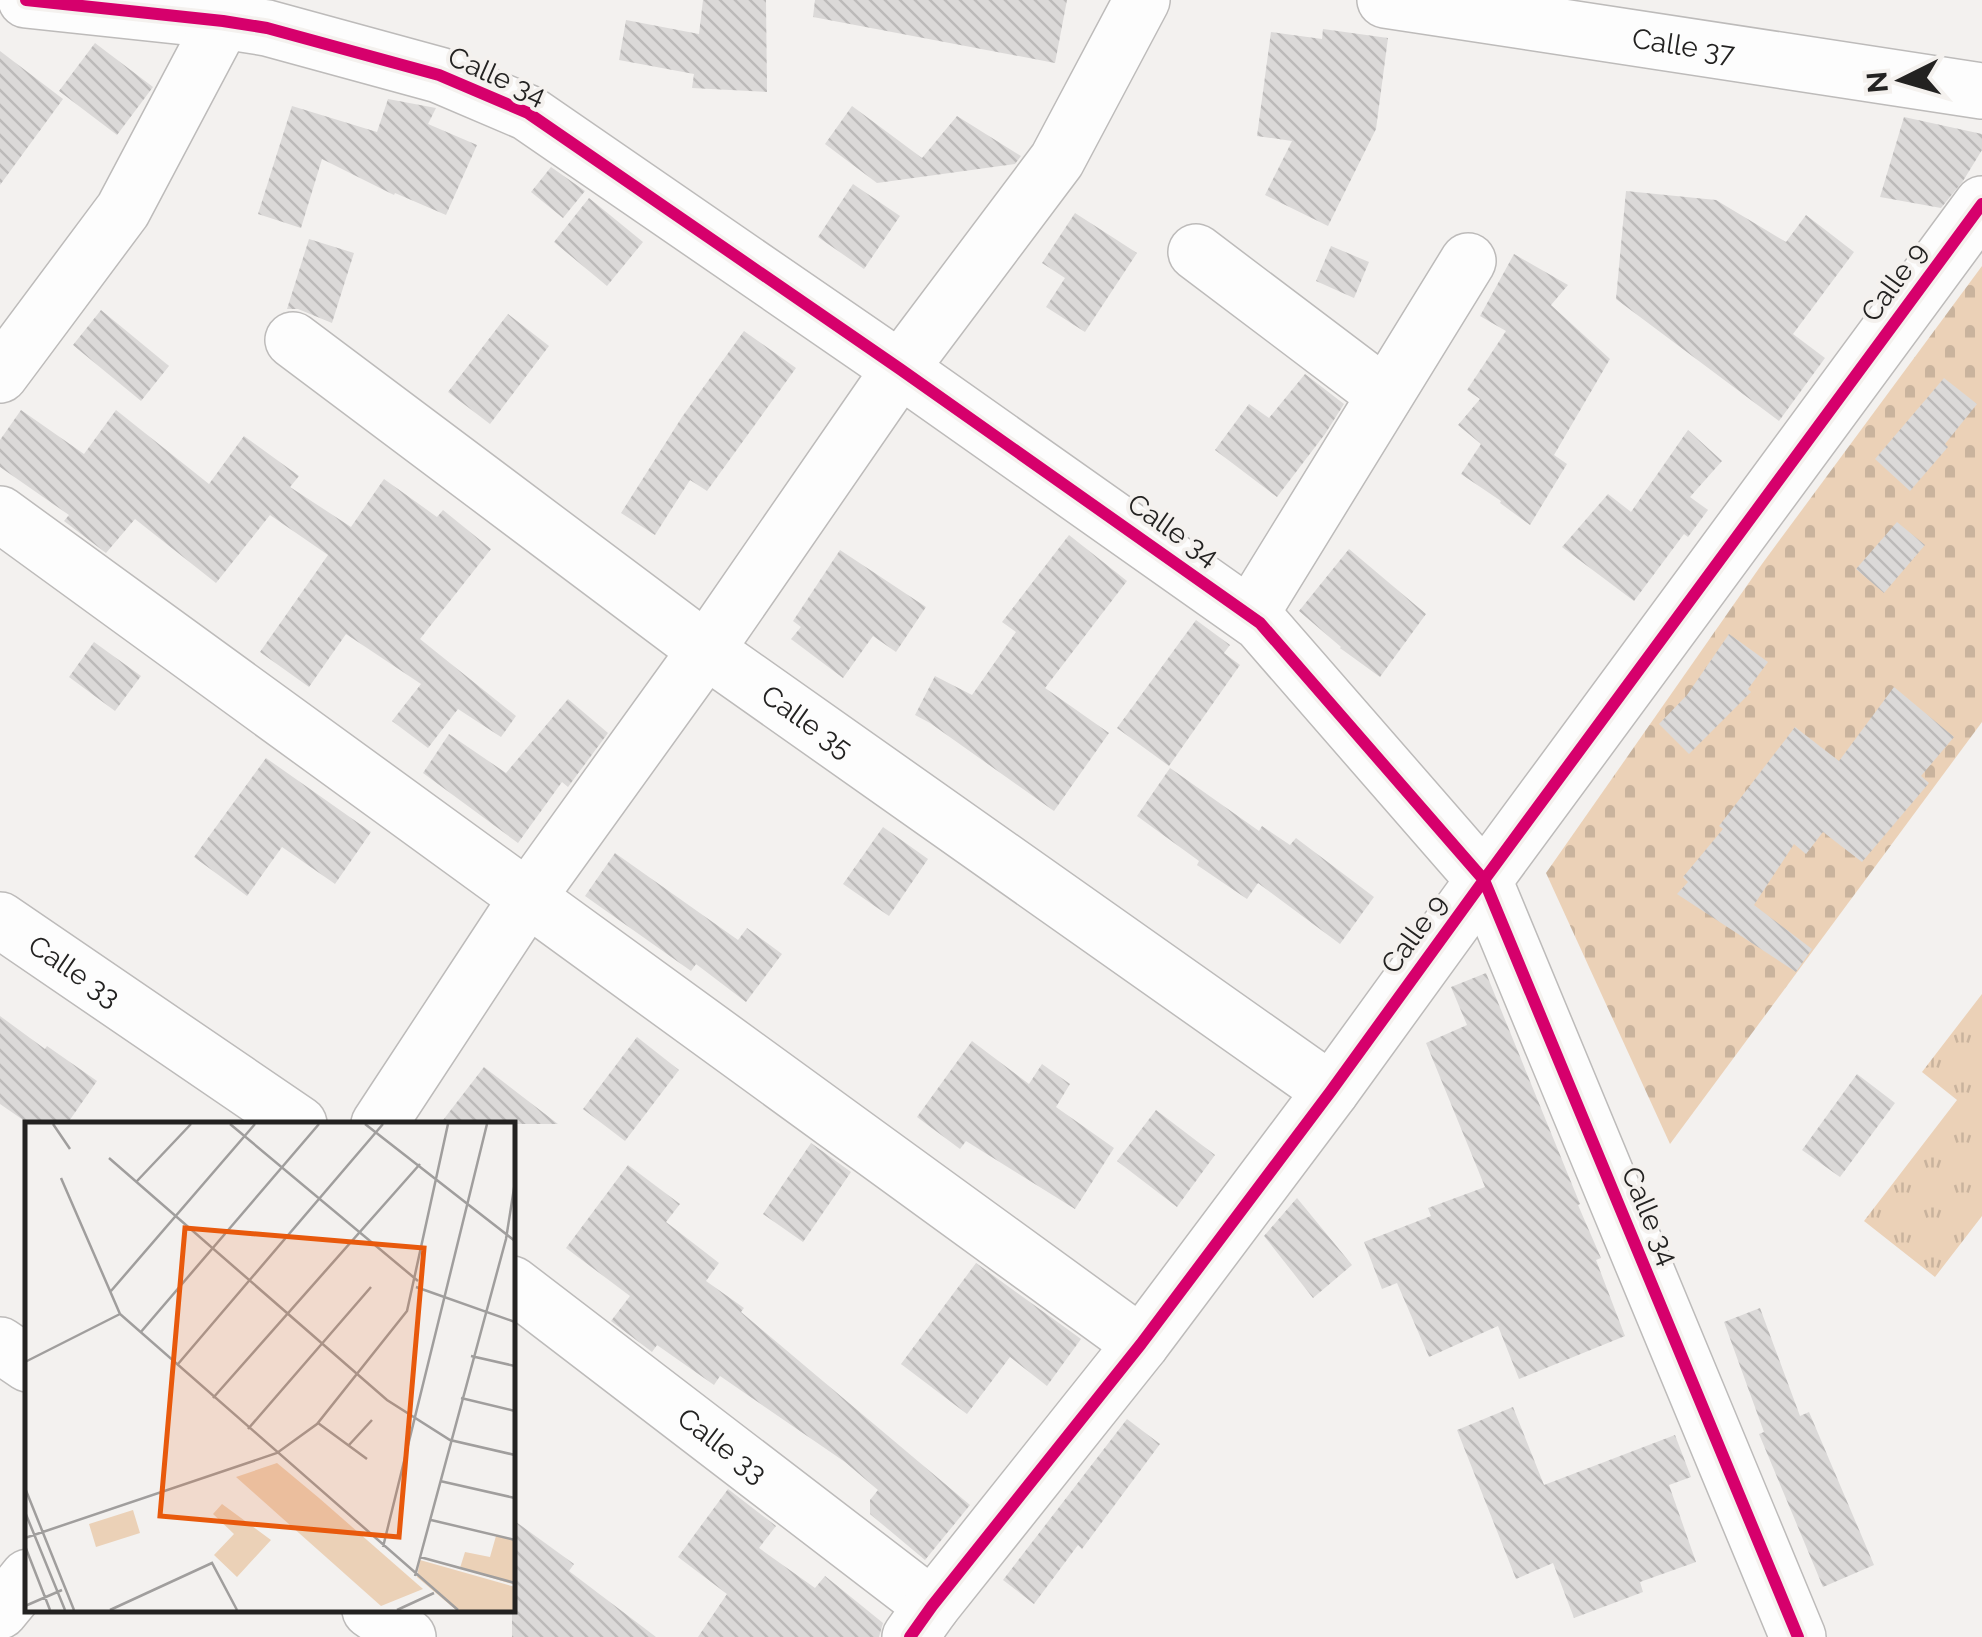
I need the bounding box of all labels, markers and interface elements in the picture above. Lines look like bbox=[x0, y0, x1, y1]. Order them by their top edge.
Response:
street label: Calle 37 bbox=[1630, 21, 1737, 70]
north arrow bbox=[1852, 30, 1952, 130]
street label: Calle 34 bbox=[443, 40, 551, 112]
text: N bbox=[1860, 70, 1895, 94]
street label: Calle 9 bbox=[1854, 236, 1934, 328]
street label: Calle 34 bbox=[1121, 487, 1225, 573]
street label: Calle 35 bbox=[755, 678, 859, 765]
street label: Calle 9 bbox=[1374, 888, 1454, 980]
street label: Calle 33 bbox=[22, 928, 126, 1013]
inset map bbox=[25, 1122, 515, 1612]
street label: Calle 34 bbox=[1615, 1162, 1685, 1270]
street label: Calle 33 bbox=[671, 1401, 773, 1490]

